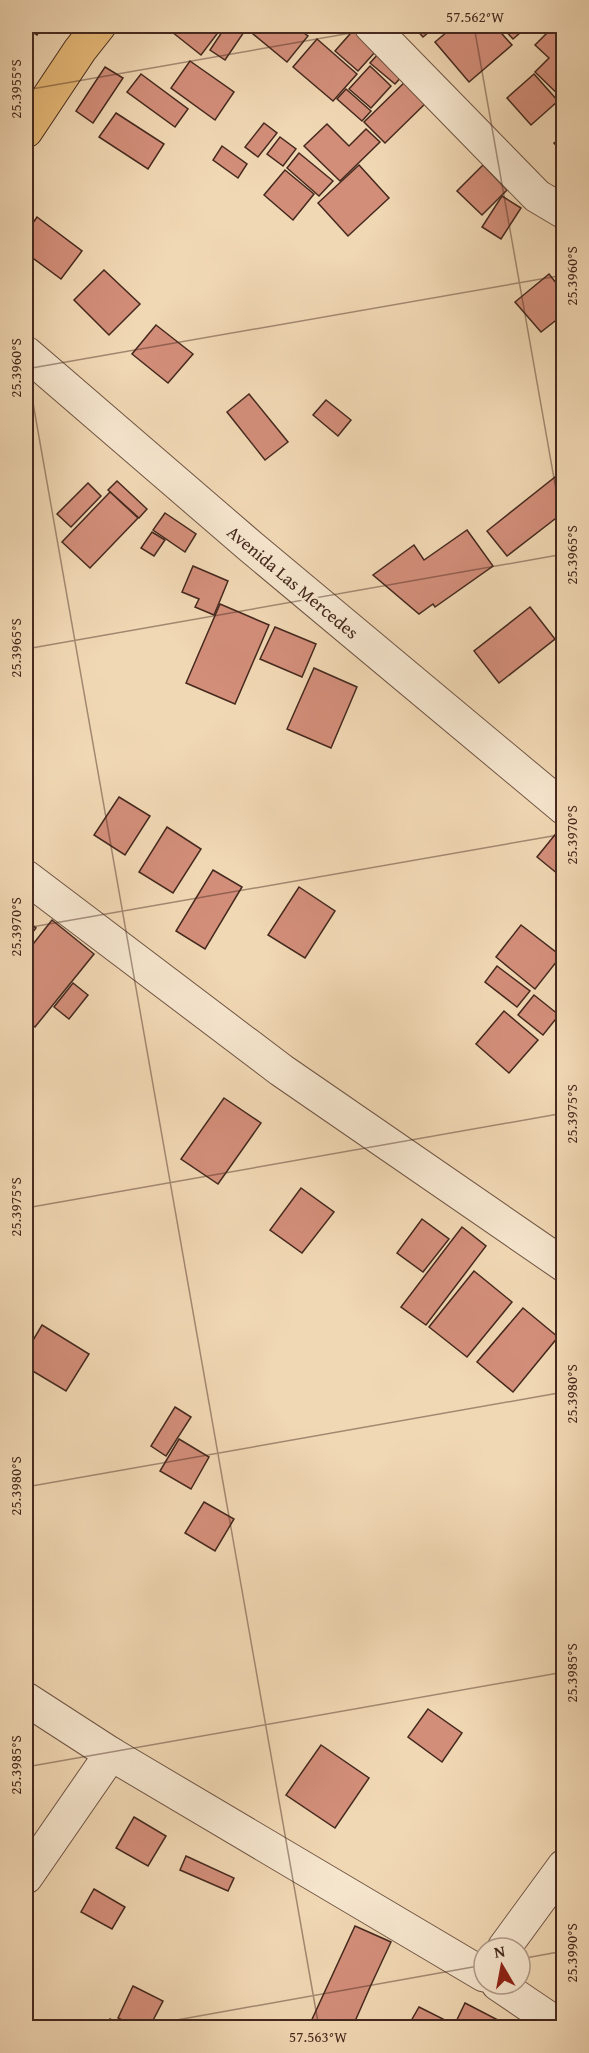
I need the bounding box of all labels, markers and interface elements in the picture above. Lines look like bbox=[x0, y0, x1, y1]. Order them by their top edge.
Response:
text: 57.562°W bbox=[446, 6, 504, 27]
text: 25.3955°S bbox=[5, 59, 26, 119]
text: 25.3960°S bbox=[561, 246, 582, 306]
text: 25.3960°S bbox=[5, 338, 26, 398]
street label: Avenida Las Mercedes bbox=[221, 519, 365, 645]
text: 25.3965°S bbox=[561, 525, 582, 585]
text: 25.3965°S bbox=[5, 618, 26, 678]
text: 25.3970°S bbox=[561, 805, 582, 865]
text: 25.3970°S bbox=[5, 897, 26, 957]
text: 25.3975°S bbox=[561, 1084, 582, 1144]
text: 25.3975°S bbox=[5, 1177, 26, 1237]
text: 25.3980°S bbox=[561, 1364, 582, 1424]
text: 25.3980°S bbox=[5, 1456, 26, 1516]
text: 25.3985°S bbox=[561, 1643, 582, 1703]
text: 25.3985°S bbox=[5, 1735, 26, 1795]
text: 25.3990°S bbox=[561, 1923, 582, 1983]
north arrow bbox=[472, 1936, 532, 1996]
text: N bbox=[492, 1938, 507, 1964]
text: 57.563°W bbox=[289, 2026, 347, 2047]

